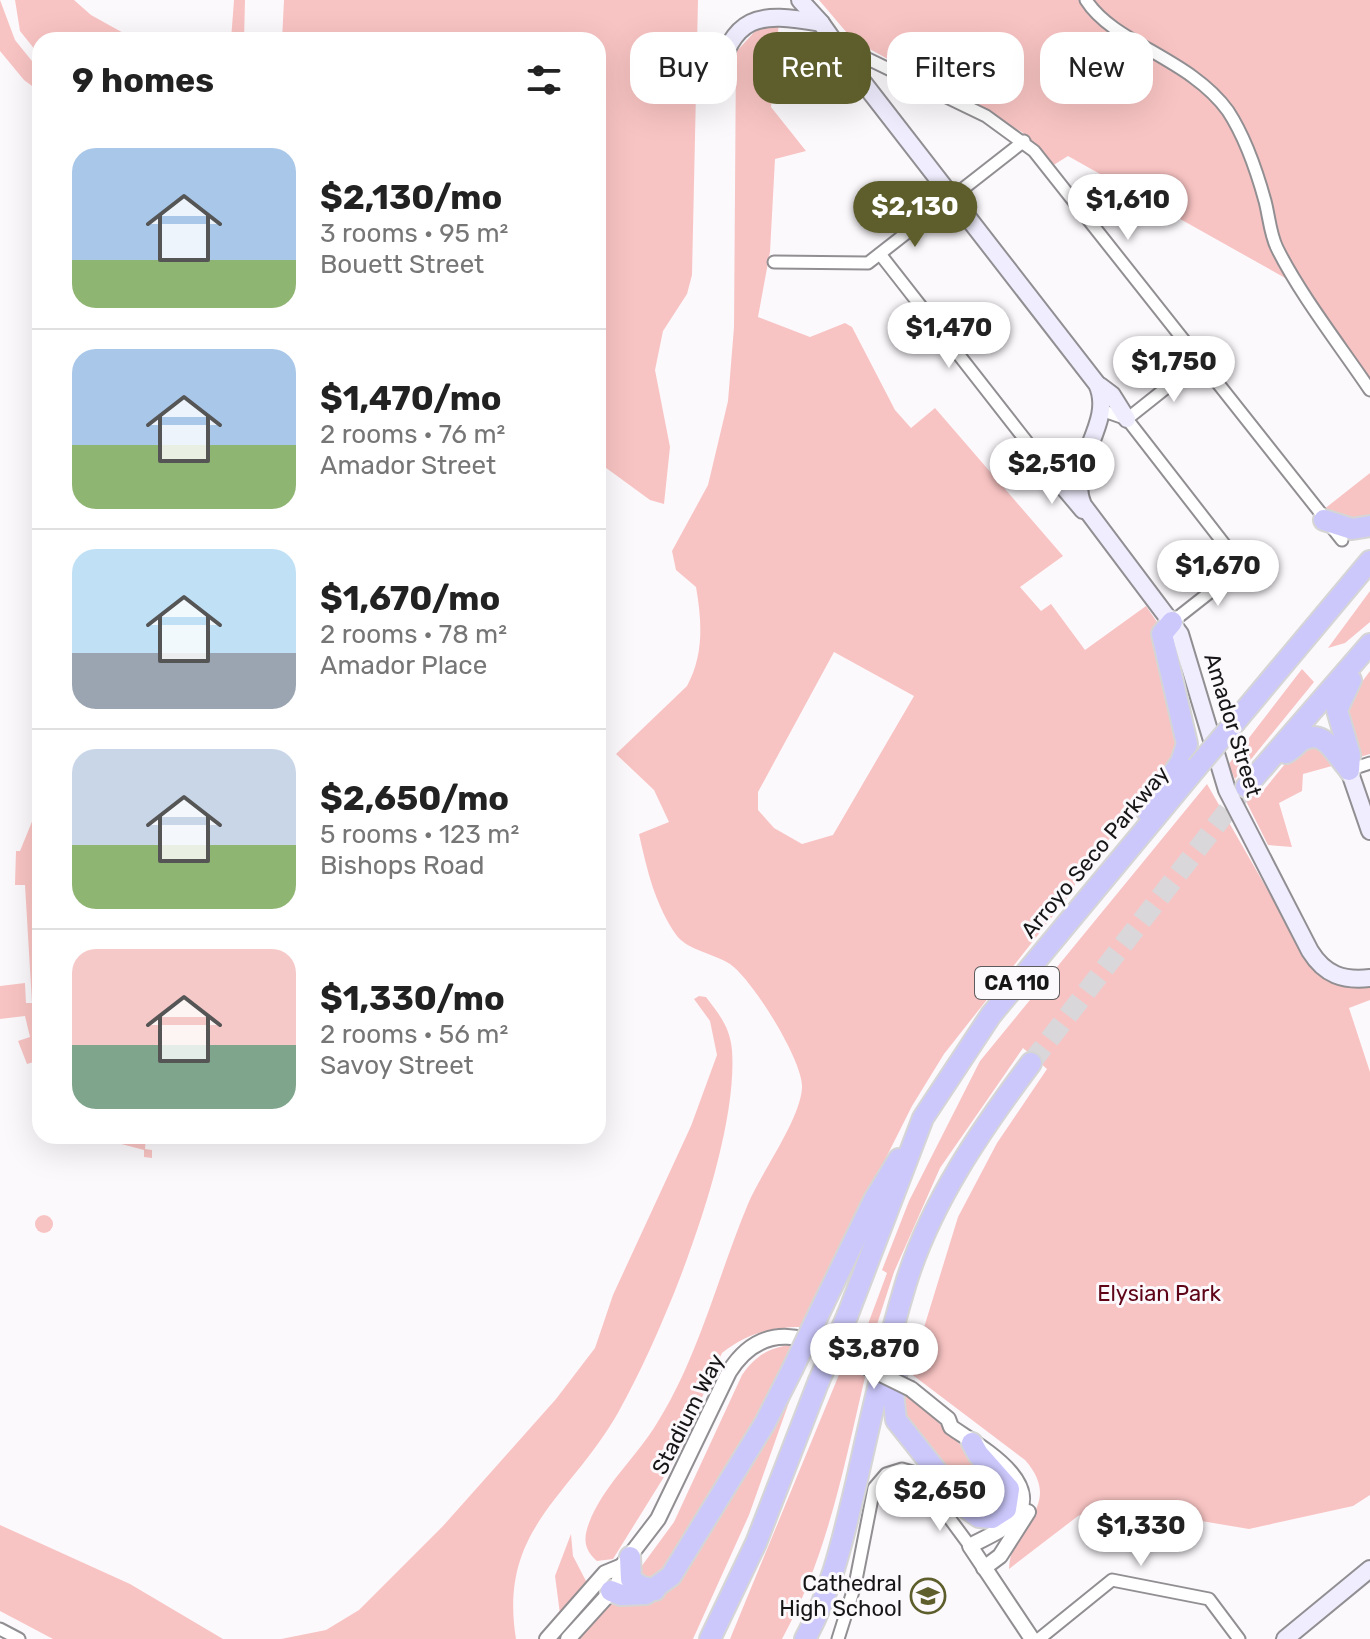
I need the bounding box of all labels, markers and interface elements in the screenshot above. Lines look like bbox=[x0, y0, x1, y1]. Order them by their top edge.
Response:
chip: Buy bbox=[630, 32, 737, 104]
chip: Rent bbox=[753, 32, 871, 104]
chip: Filters bbox=[887, 32, 1024, 104]
chip: New bbox=[1040, 32, 1153, 104]
icon: filters bbox=[522, 58, 566, 102]
text: 9 homes bbox=[72, 60, 214, 101]
pin: $1,610 bbox=[1063, 174, 1193, 242]
text: $2,130/mo bbox=[320, 177, 502, 218]
icon: home bbox=[136, 180, 232, 276]
pin: $2,130 bbox=[850, 181, 980, 249]
text: $1,610 bbox=[1086, 184, 1170, 215]
text: $2,130 bbox=[871, 191, 959, 222]
text: 3 rooms · 95 m² bbox=[320, 218, 508, 249]
text: Bouett Street bbox=[320, 249, 484, 280]
pin: $1,470 bbox=[884, 302, 1014, 370]
text: $1,470 bbox=[905, 312, 993, 343]
pin: $1,750 bbox=[1109, 336, 1239, 404]
text: $1,750 bbox=[1131, 346, 1217, 377]
text: $1,470/mo bbox=[320, 378, 502, 419]
icon: home bbox=[136, 381, 232, 477]
text: 2 rooms · 76 m² bbox=[320, 419, 505, 450]
pin: $2,510 bbox=[987, 438, 1117, 506]
text: $2,510 bbox=[1008, 448, 1096, 479]
text: Amador Street bbox=[320, 450, 496, 481]
pin: $1,670 bbox=[1153, 540, 1283, 608]
text: $1,670 bbox=[1175, 550, 1261, 581]
text: $1,670/mo bbox=[320, 578, 500, 619]
icon: home bbox=[136, 581, 232, 677]
text: 2 rooms · 78 m² bbox=[320, 619, 507, 650]
text: Amador Place bbox=[320, 650, 487, 681]
street label: Amador Street bbox=[1198, 650, 1268, 801]
street label: Arroyo Seco Parkway bbox=[1015, 760, 1175, 944]
text: $2,650/mo bbox=[320, 778, 509, 819]
icon: home bbox=[136, 781, 232, 877]
text: 5 rooms · 123 m² bbox=[320, 819, 519, 850]
text: Bishops Road bbox=[320, 850, 484, 881]
road number: CA 110 bbox=[975, 967, 1059, 999]
text: $1,330/mo bbox=[320, 978, 505, 1019]
icon: home bbox=[136, 981, 232, 1077]
text: 2 rooms · 56 m² bbox=[320, 1019, 508, 1050]
text: Savoy Street bbox=[320, 1050, 474, 1081]
park label: Elysian Park bbox=[1097, 1280, 1221, 1307]
pin: $3,870 bbox=[809, 1323, 939, 1391]
text: $3,870 bbox=[828, 1333, 920, 1364]
street label: Stadium Way bbox=[646, 1349, 730, 1479]
pin: $2,650 bbox=[875, 1465, 1005, 1533]
text: $2,650 bbox=[894, 1475, 986, 1506]
pin: $1,330 bbox=[1076, 1500, 1206, 1568]
text: $1,330 bbox=[1096, 1510, 1186, 1541]
place label: Cathedral High School bbox=[779, 1570, 902, 1622]
school or university icon: Cathedral High School bbox=[909, 1577, 947, 1615]

